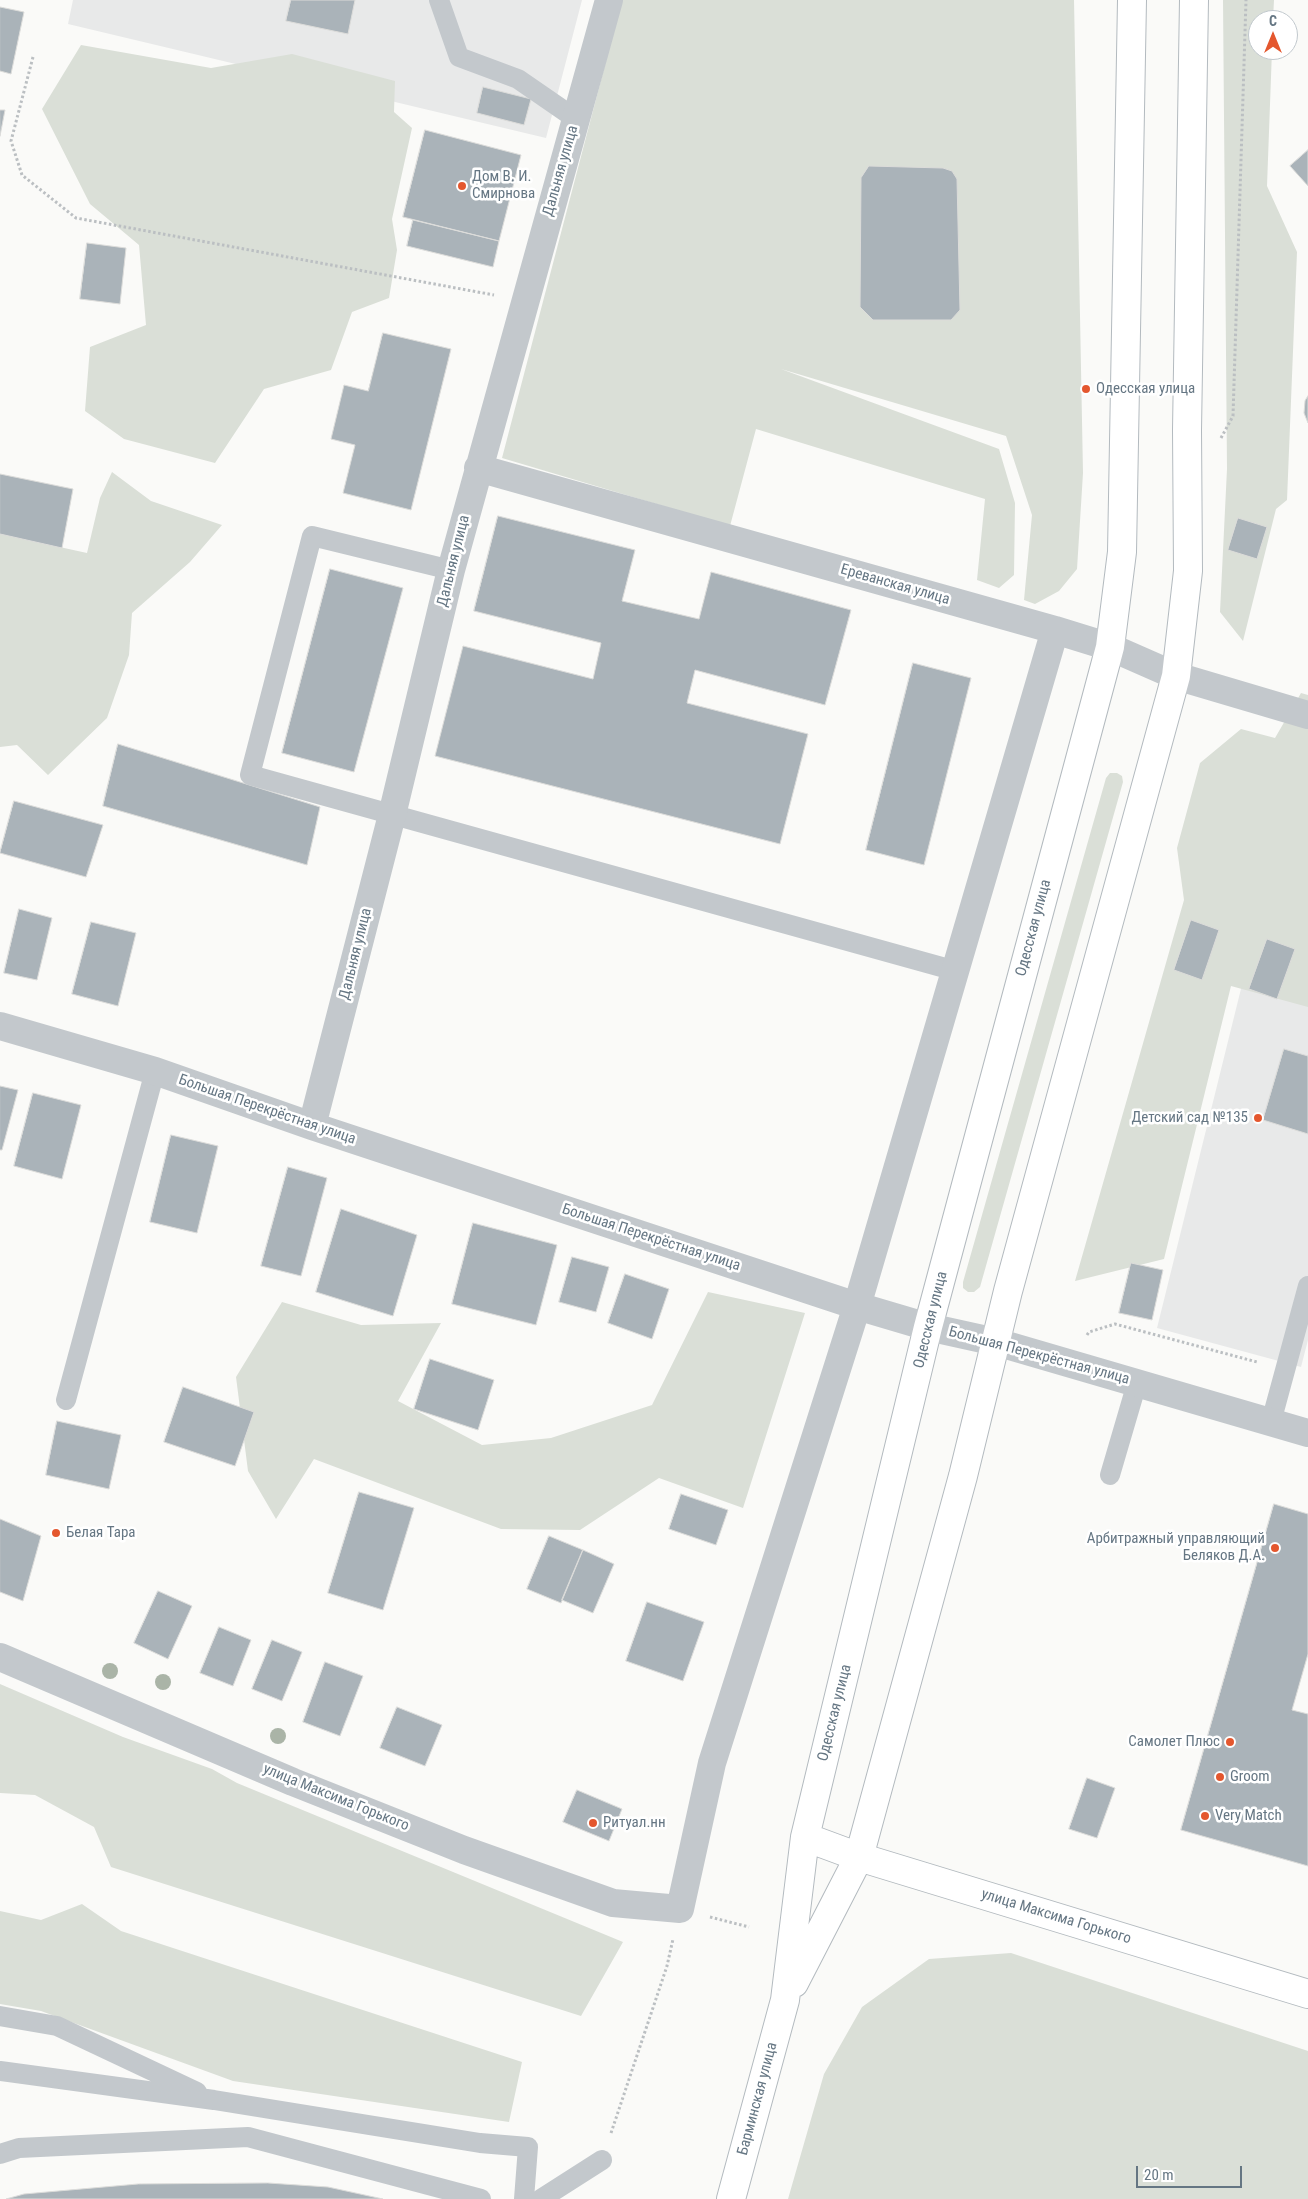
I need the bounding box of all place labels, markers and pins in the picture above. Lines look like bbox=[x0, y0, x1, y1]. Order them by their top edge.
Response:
place label: Дом В. И. Смирнова bbox=[472, 168, 535, 203]
marker: Дом В. И. Смирнова bbox=[456, 180, 468, 192]
place label: Одесская улица bbox=[1096, 380, 1195, 398]
marker: Одесская улица bbox=[1080, 383, 1092, 395]
place label: Детский сад №135 bbox=[1131, 1109, 1248, 1127]
marker: Детский сад №135 bbox=[1252, 1112, 1264, 1124]
place label: Белая Тара bbox=[66, 1524, 136, 1542]
marker: Белая Тара bbox=[50, 1527, 62, 1539]
place label: Арбитражный управляющий Беляков Д.А. bbox=[1087, 1530, 1265, 1565]
marker: Арбитражный управляющий Беляков Д.А. bbox=[1269, 1542, 1281, 1554]
place label: Самолет Плюс bbox=[1128, 1733, 1220, 1751]
marker: Самолет Плюс bbox=[1224, 1736, 1236, 1748]
place label: Groom bbox=[1230, 1768, 1270, 1786]
marker: Groom bbox=[1214, 1771, 1226, 1783]
place label: Very Match bbox=[1215, 1807, 1282, 1825]
marker: Very Match bbox=[1199, 1810, 1211, 1822]
place label: Ритуал.нн bbox=[603, 1814, 666, 1832]
marker: Ритуал.нн bbox=[587, 1817, 599, 1829]

